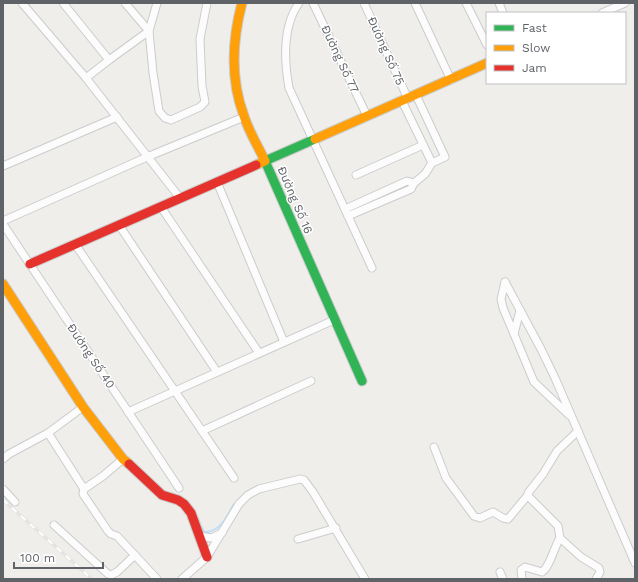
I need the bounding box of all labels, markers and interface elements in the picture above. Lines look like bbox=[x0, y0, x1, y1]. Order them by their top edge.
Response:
legend bbox=[486, 12, 626, 84]
street label: Đường Số 75 bbox=[365, 15, 407, 87]
text: Fast bbox=[522, 21, 547, 35]
street label: Đường Số 77 bbox=[318, 23, 362, 95]
text: Slow bbox=[522, 41, 550, 55]
text: Jam bbox=[522, 61, 547, 75]
street label: Đường Số 16 bbox=[274, 164, 316, 236]
street label: Đường Số 40 bbox=[64, 321, 118, 391]
scale bar bbox=[14, 544, 103, 570]
text: 100 m bbox=[20, 551, 55, 565]

